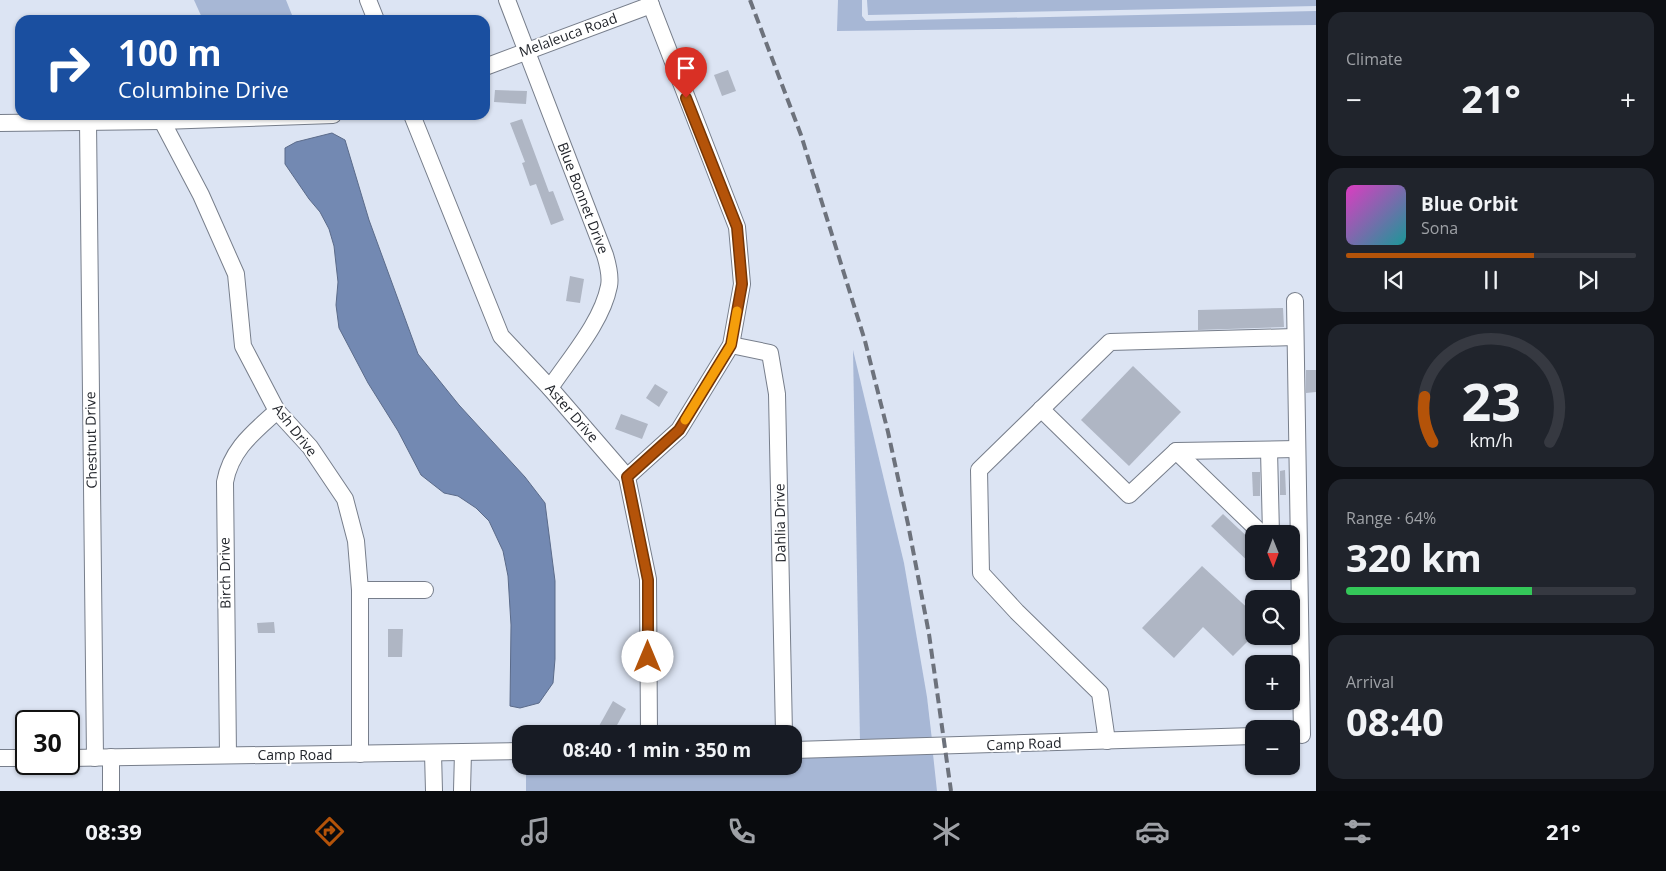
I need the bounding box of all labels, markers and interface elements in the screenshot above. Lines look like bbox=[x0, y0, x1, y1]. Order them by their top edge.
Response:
street label: Melaleuca Road bbox=[516, 8, 620, 61]
text: 100 m bbox=[118, 29, 222, 76]
icon: right bbox=[35, 35, 100, 100]
pin bbox=[665, 47, 707, 98]
text: Climate bbox=[1346, 48, 1403, 70]
icon: arrive bbox=[672, 54, 700, 82]
text: 21° bbox=[1461, 72, 1521, 124]
text: Columbine Drive bbox=[118, 74, 289, 104]
text: − bbox=[1346, 80, 1362, 118]
text: + bbox=[1620, 80, 1636, 118]
street label: Blue Bonnet Drive bbox=[553, 139, 614, 256]
text: Blue Orbit bbox=[1421, 191, 1518, 217]
text: Sona bbox=[1421, 217, 1458, 239]
icon: previous bbox=[1380, 266, 1408, 294]
icon: pause bbox=[1477, 266, 1505, 294]
icon: next bbox=[1574, 266, 1602, 294]
text: 23 bbox=[1461, 365, 1521, 436]
street label: Aster Drive bbox=[542, 379, 603, 446]
street label: Chestnut Drive bbox=[80, 391, 101, 489]
street label: Ash Drive bbox=[269, 399, 322, 460]
text: km/h bbox=[1469, 428, 1513, 452]
street label: Dahlia Drive bbox=[769, 483, 790, 563]
text: Range · 64% bbox=[1346, 507, 1436, 529]
north arrow bbox=[1245, 525, 1300, 580]
map controls bbox=[1245, 525, 1300, 775]
text: 320 km bbox=[1346, 531, 1482, 583]
street label: Birch Drive bbox=[214, 537, 235, 609]
button: search bbox=[1245, 590, 1300, 645]
position arrow bbox=[621, 630, 673, 682]
button: + bbox=[1245, 655, 1300, 710]
text: Arrival bbox=[1346, 671, 1394, 693]
text: 08:40 bbox=[1346, 695, 1444, 747]
speed limit sign: 30 bbox=[15, 710, 80, 775]
button: − bbox=[1245, 720, 1300, 775]
street label: Camp Road bbox=[986, 733, 1062, 754]
text: 08:40 · 1 min · 350 m bbox=[563, 737, 751, 763]
street label: Camp Road bbox=[257, 745, 333, 764]
icon: directions bbox=[312, 814, 347, 849]
icon: music bbox=[518, 814, 553, 849]
icon: phone bbox=[724, 814, 759, 849]
icon: climate bbox=[929, 814, 964, 849]
icon: car bbox=[1135, 814, 1170, 849]
icon: filters bbox=[1340, 814, 1375, 849]
text: 08:39 bbox=[85, 816, 142, 846]
text: 21° bbox=[1546, 816, 1581, 846]

